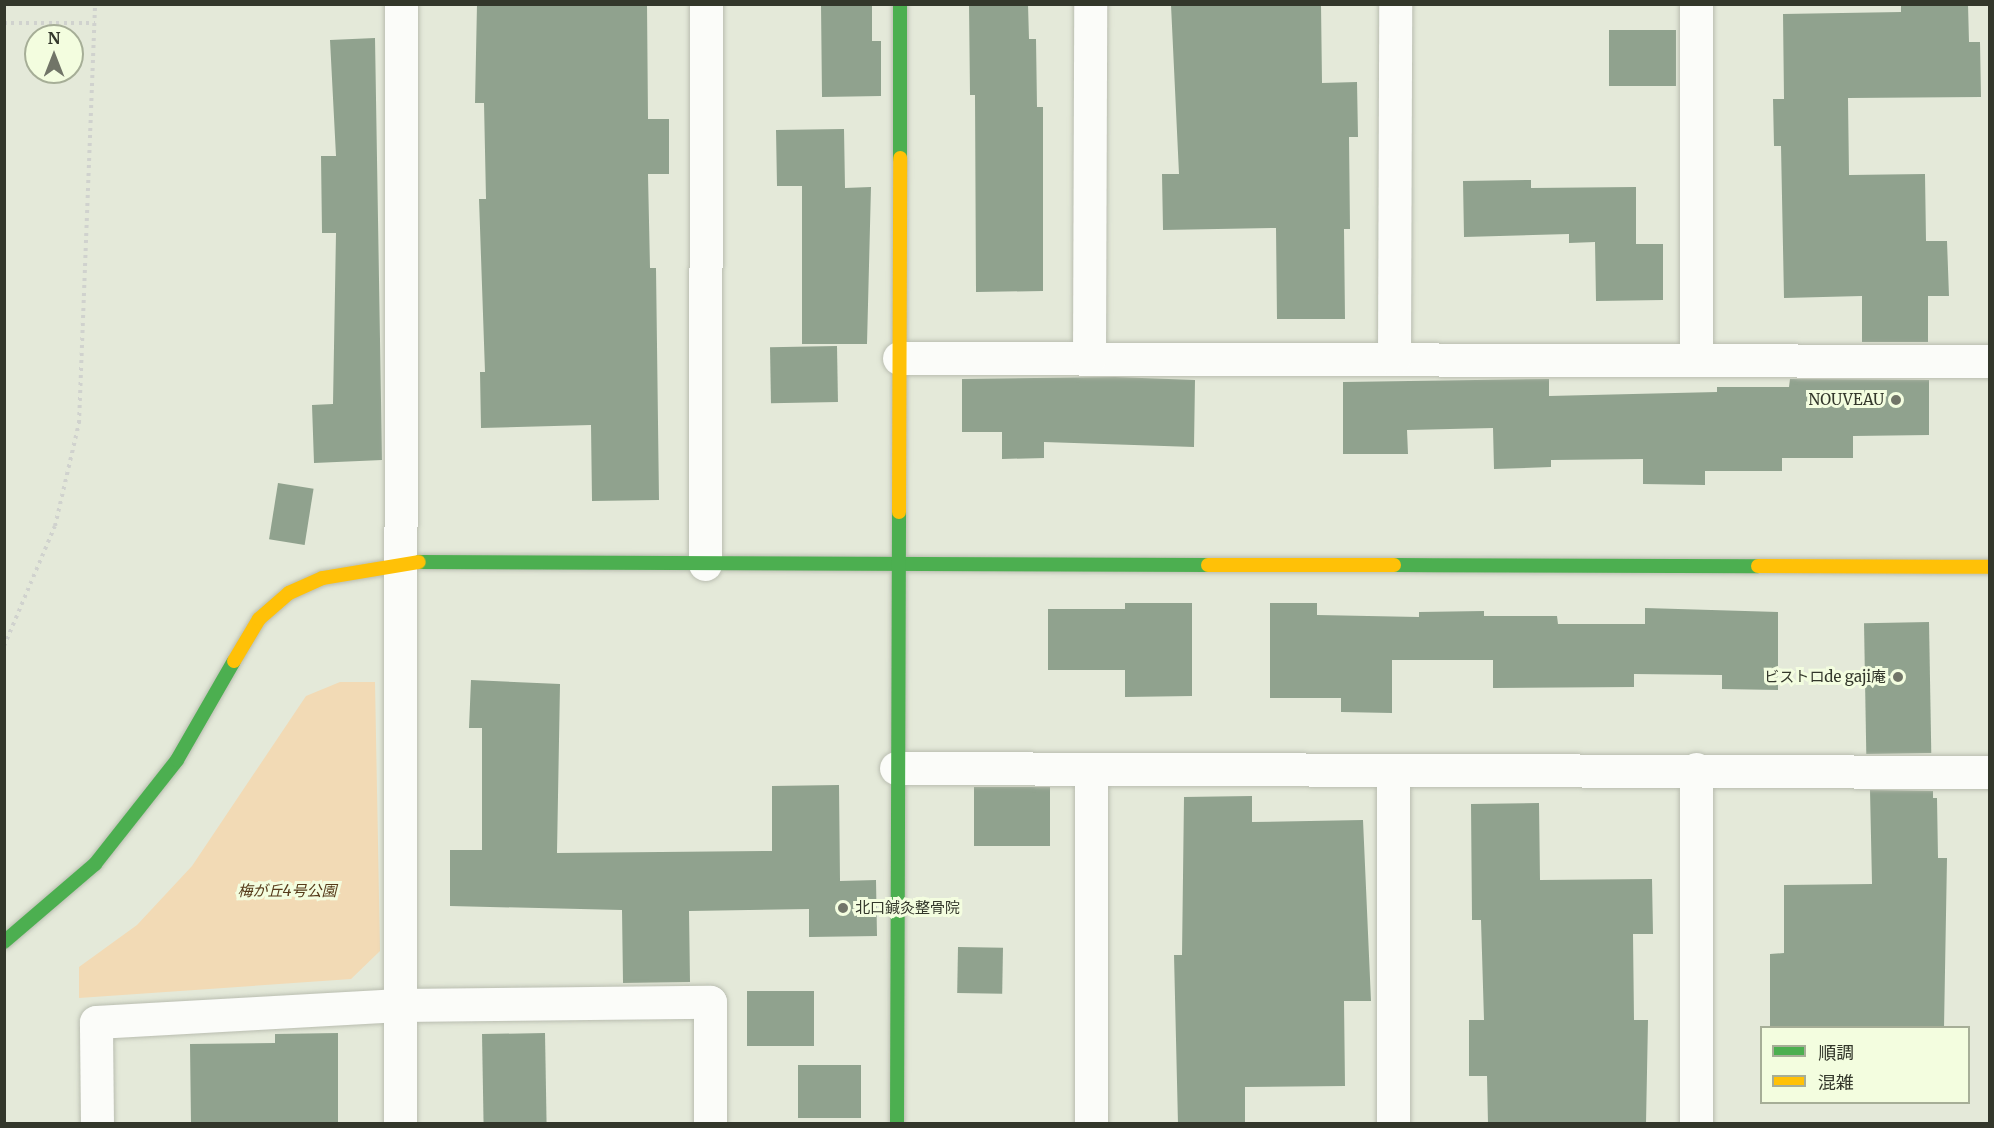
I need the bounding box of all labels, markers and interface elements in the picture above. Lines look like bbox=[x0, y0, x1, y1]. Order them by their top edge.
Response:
north arrow bbox=[24, 24, 84, 84]
text: N bbox=[48, 28, 60, 48]
place label: NOUVEAU bbox=[1809, 391, 1884, 409]
marker: NOUVEAU bbox=[1889, 393, 1903, 407]
place label: ビストロde gaji庵 bbox=[1764, 668, 1886, 686]
marker: ビストロde gaji庵 bbox=[1891, 670, 1905, 684]
park label: 梅が丘4号公園 bbox=[238, 882, 336, 900]
place label: 北口鍼灸整骨院 bbox=[855, 899, 960, 917]
marker: 北口鍼灸整骨院 bbox=[836, 901, 850, 915]
legend bbox=[1760, 1026, 1970, 1104]
text: 順調 bbox=[1818, 1041, 1854, 1064]
text: 混雑 bbox=[1818, 1071, 1854, 1094]

